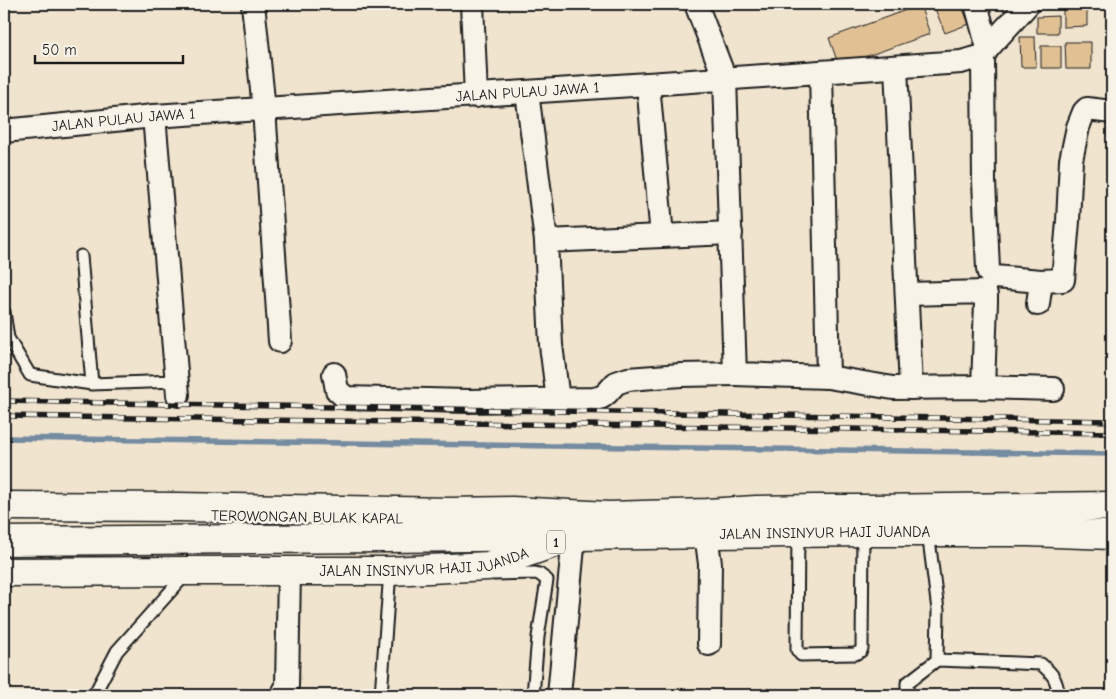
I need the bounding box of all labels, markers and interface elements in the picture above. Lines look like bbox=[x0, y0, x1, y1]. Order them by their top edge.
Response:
scale bar bbox=[35, 32, 182, 64]
text: 50 m bbox=[42, 41, 77, 59]
street label: JALAN PULAU JAWA 1 bbox=[455, 78, 600, 105]
street label: JALAN PULAU JAWA 1 bbox=[51, 104, 196, 135]
street label: TEROWONGAN BULAK KAPAL bbox=[211, 506, 404, 528]
street label: JALAN INSINYUR HAJI JUANDA bbox=[719, 523, 930, 543]
road number: 1 bbox=[547, 530, 565, 554]
street label: JALAN INSINYUR HAJI JUANDA bbox=[320, 543, 531, 580]

